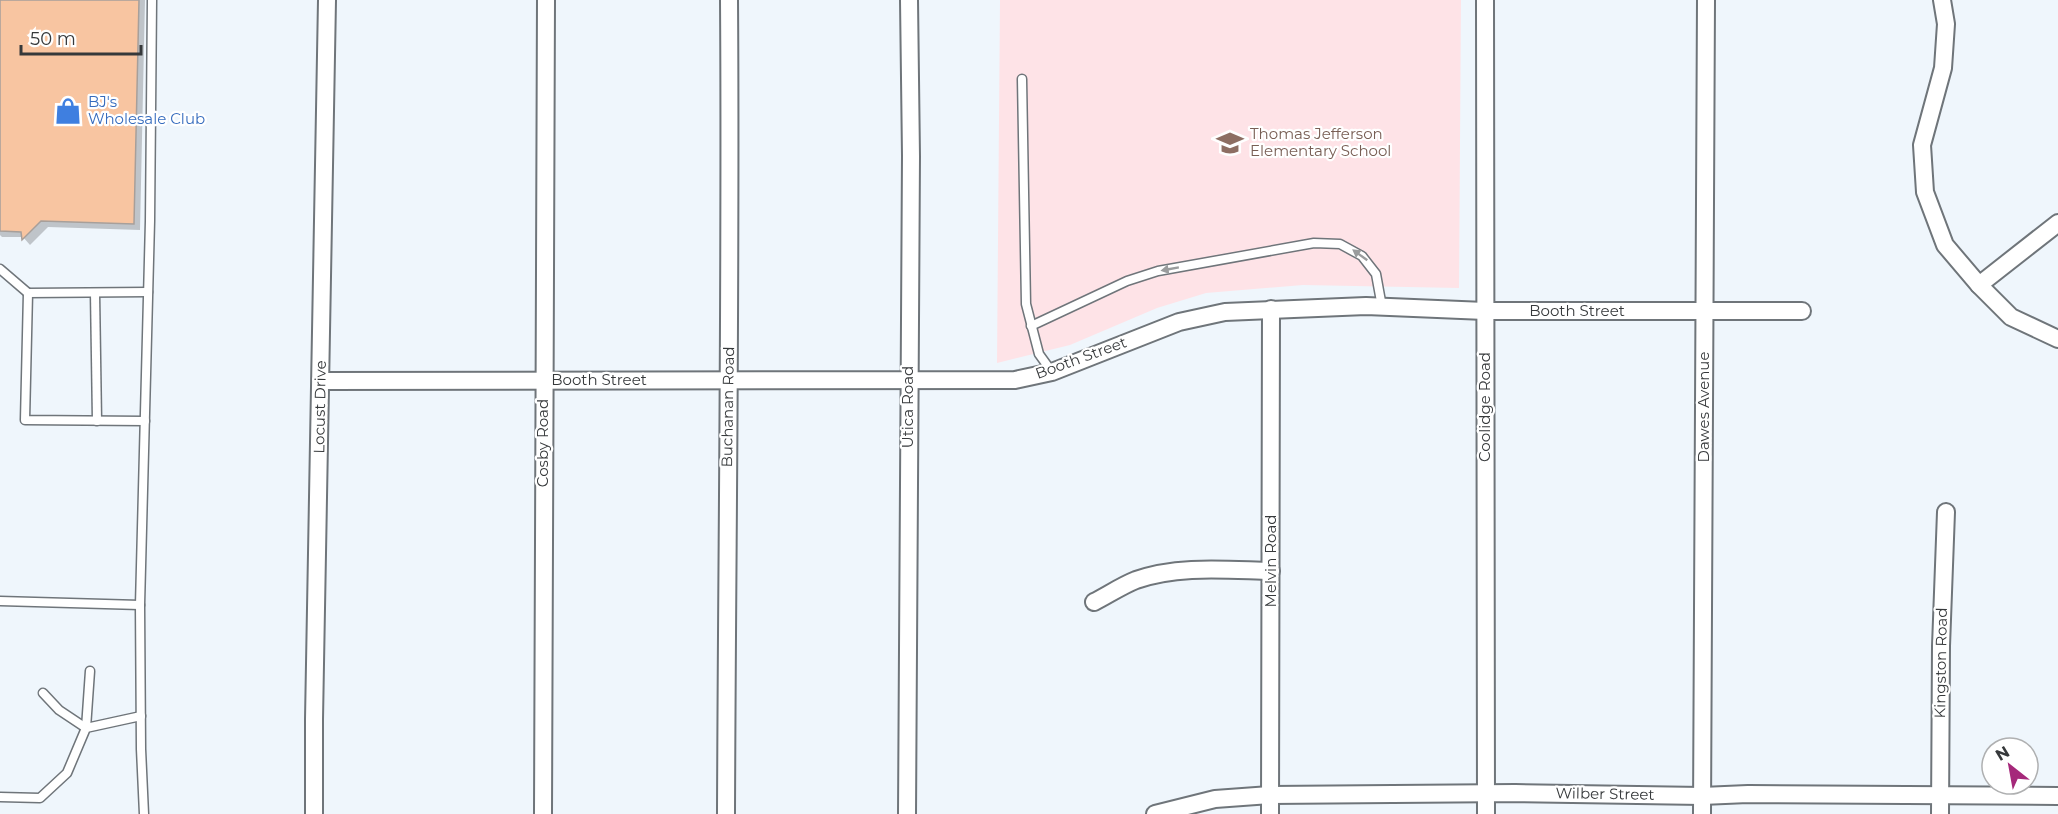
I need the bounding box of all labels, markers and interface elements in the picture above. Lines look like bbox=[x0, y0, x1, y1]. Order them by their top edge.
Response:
scale bar bbox=[21, 18, 141, 56]
text: 50 m bbox=[30, 28, 76, 50]
place label: BJ's Wholesale Club bbox=[88, 92, 205, 128]
shop icon: BJ's Wholesale Club bbox=[53, 96, 83, 126]
place label: Thomas Jefferson Elementary School bbox=[1250, 124, 1391, 160]
school or university icon: Thomas Jefferson Elementary School bbox=[1215, 128, 1245, 158]
one-way arrow bbox=[1352, 249, 1368, 261]
one-way arrow bbox=[1161, 265, 1180, 274]
street label: Booth Street bbox=[1529, 301, 1625, 320]
street label: Booth Street bbox=[1033, 332, 1129, 383]
street label: Buchanan Road bbox=[717, 346, 738, 468]
street label: Coolidge Road bbox=[1475, 352, 1494, 462]
street label: Dawes Avenue bbox=[1694, 352, 1713, 462]
street label: Locust Drive bbox=[309, 360, 330, 454]
street label: Utica Road bbox=[898, 366, 917, 448]
street label: Booth Street bbox=[551, 370, 647, 389]
street label: Cosby Road bbox=[533, 399, 552, 487]
street label: Melvin Road bbox=[1261, 515, 1280, 607]
street label: Kingston Road bbox=[1930, 607, 1951, 719]
north arrow bbox=[1980, 736, 2040, 796]
text: N bbox=[1992, 742, 2013, 765]
street label: Wilber Street bbox=[1555, 783, 1655, 804]

